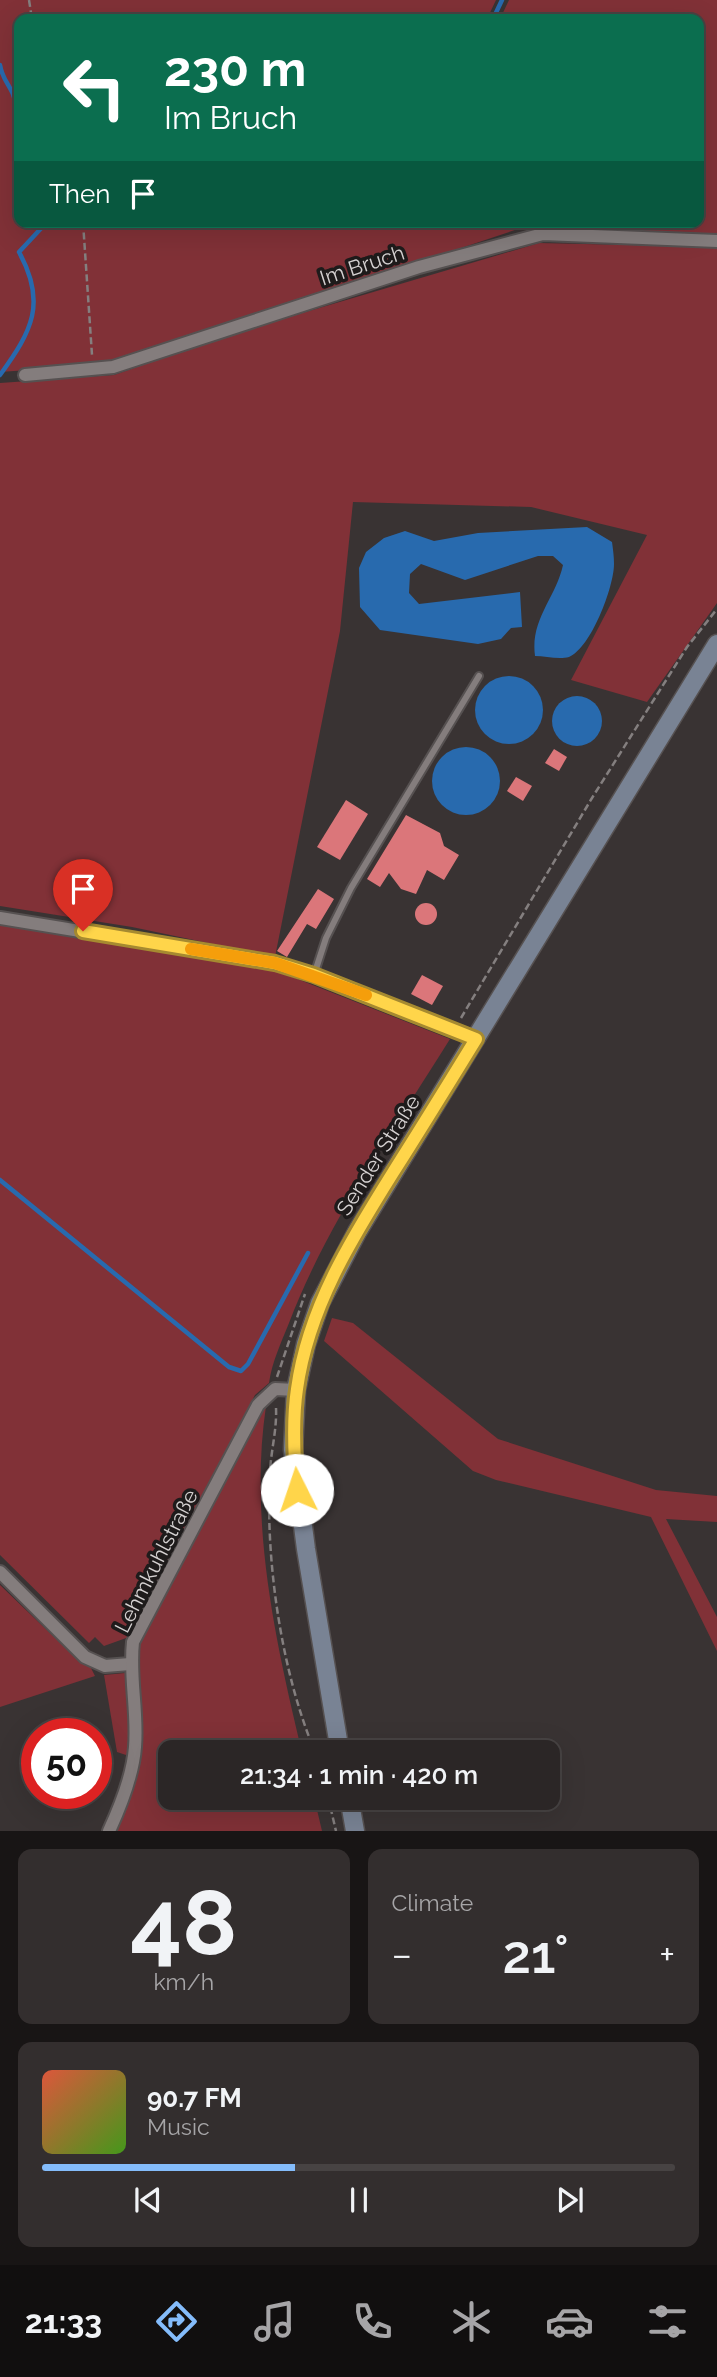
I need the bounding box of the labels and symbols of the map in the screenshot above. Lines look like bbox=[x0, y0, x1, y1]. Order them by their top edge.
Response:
street label: Im Bruch bbox=[317, 240, 407, 290]
pin bbox=[53, 859, 113, 931]
street label: Sender Straße bbox=[331, 1090, 425, 1220]
position arrow bbox=[260, 1453, 334, 1527]
street label: Lehmkuhlstraße bbox=[109, 1485, 203, 1637]
speed limit sign: 50 bbox=[21, 1718, 112, 1809]

